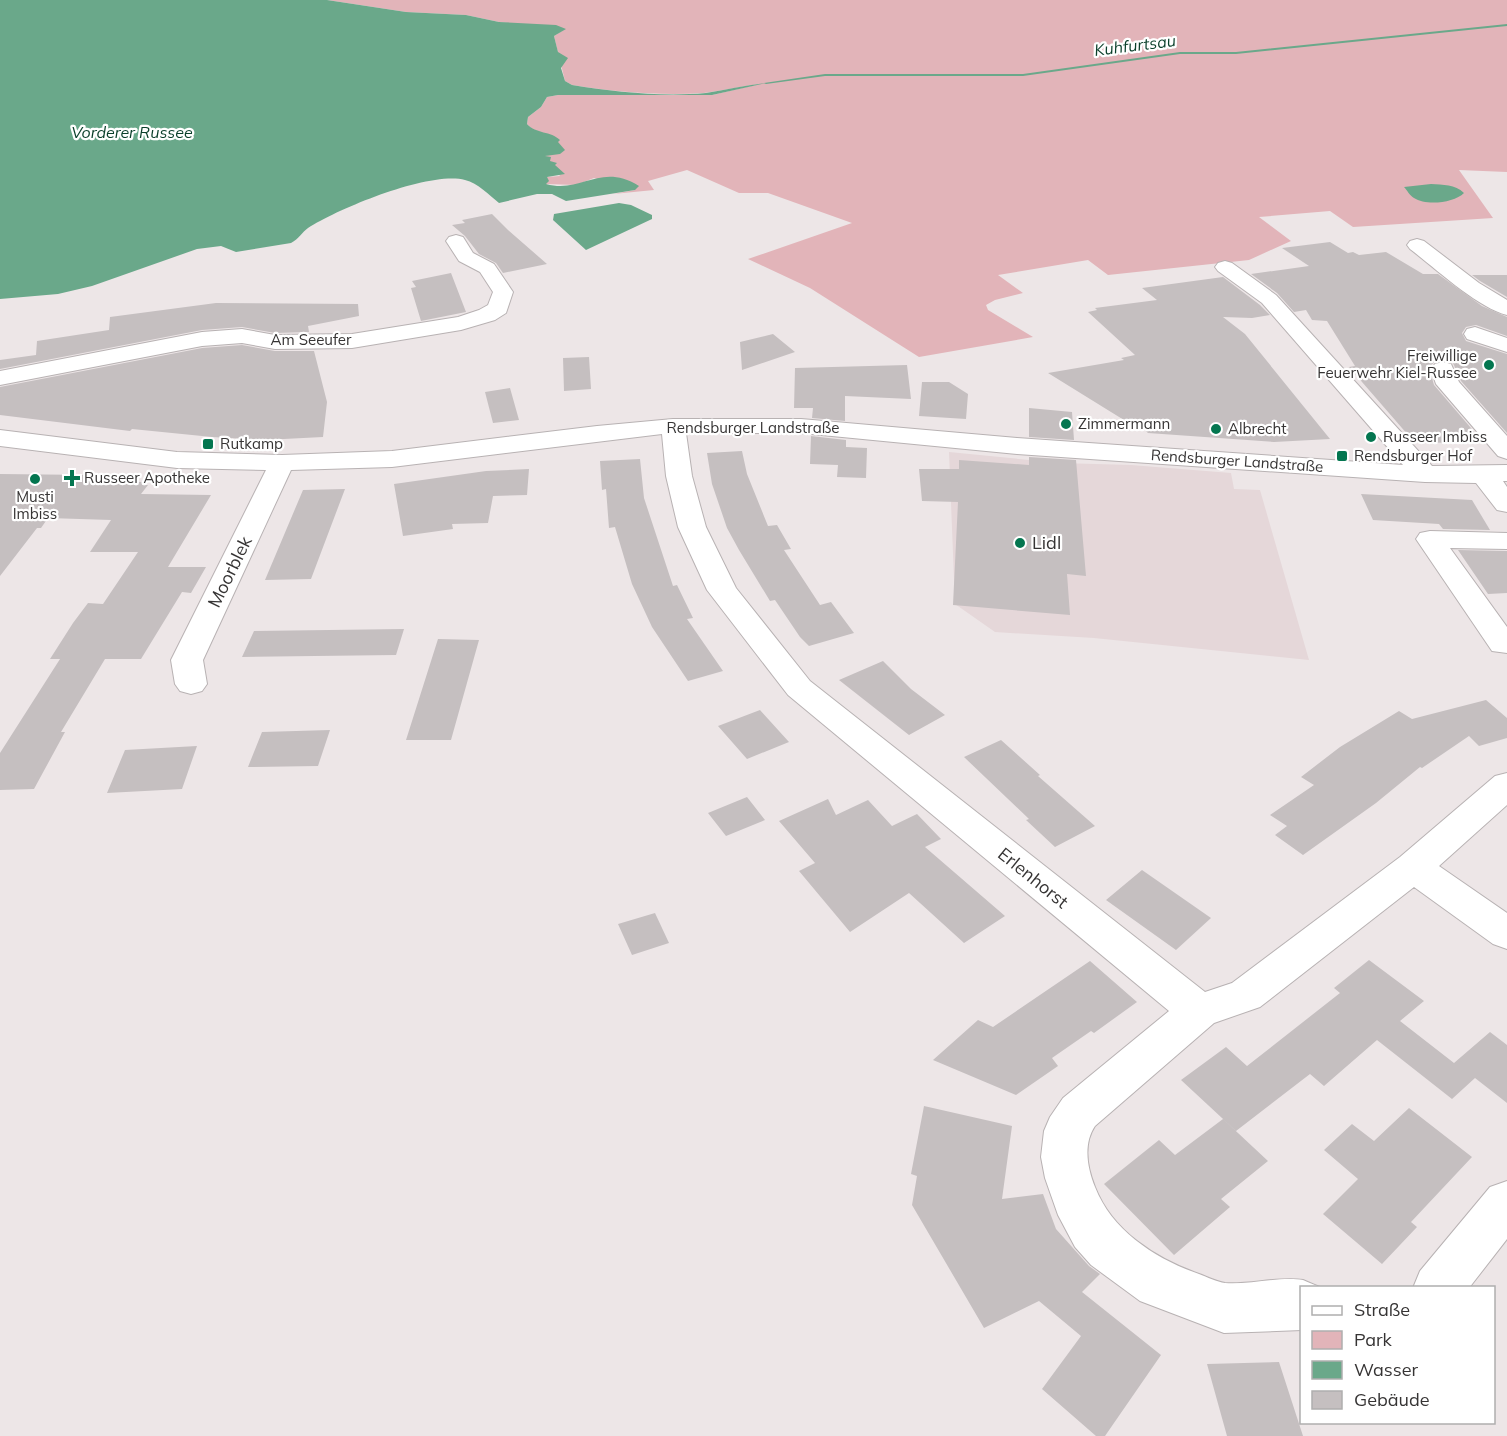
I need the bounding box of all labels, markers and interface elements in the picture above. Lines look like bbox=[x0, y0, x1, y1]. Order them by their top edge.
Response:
water label: Kuhfurtsau bbox=[1093, 30, 1177, 60]
water label: Vorderer Russee bbox=[71, 122, 193, 142]
street label: Am Seeufer bbox=[271, 330, 352, 349]
place label: Freiwillige Feuerwehr Kiel-Russee bbox=[1317, 346, 1477, 382]
marker: Freiwillige Feuerwehr Kiel-Russee bbox=[1482, 358, 1496, 372]
place label: Zimmermann bbox=[1078, 414, 1170, 433]
marker: Zimmermann bbox=[1059, 417, 1073, 431]
street label: Rendsburger Landstraße bbox=[667, 418, 839, 437]
place label: Albrecht bbox=[1228, 419, 1287, 438]
marker: Albrecht bbox=[1209, 422, 1223, 436]
place label: Russeer Imbiss bbox=[1383, 427, 1487, 446]
marker: Russeer Imbiss bbox=[1364, 430, 1378, 444]
place label: Rutkamp bbox=[220, 434, 283, 453]
marker: Rutkamp bbox=[201, 437, 215, 451]
street label: Rendsburger Landstraße bbox=[1150, 445, 1324, 476]
place label: Rendsburger Hof bbox=[1354, 446, 1473, 465]
marker: Rendsburger Hof bbox=[1335, 449, 1349, 463]
place label: Russeer Apotheke bbox=[84, 468, 210, 487]
marker: Russeer Apotheke bbox=[65, 471, 79, 485]
marker: Musti Imbiss bbox=[28, 472, 42, 486]
place label: Musti Imbiss bbox=[13, 487, 57, 523]
place label: Lidl bbox=[1032, 531, 1061, 554]
street label: Moorblek bbox=[202, 532, 257, 611]
marker: Lidl bbox=[1013, 536, 1027, 550]
street label: Erlenhorst bbox=[993, 842, 1073, 913]
legend bbox=[1300, 1286, 1495, 1424]
text: Straße bbox=[1354, 1298, 1410, 1321]
text: Park bbox=[1354, 1328, 1393, 1351]
text: Wasser bbox=[1354, 1358, 1418, 1381]
text: Gebäude bbox=[1354, 1388, 1430, 1411]

